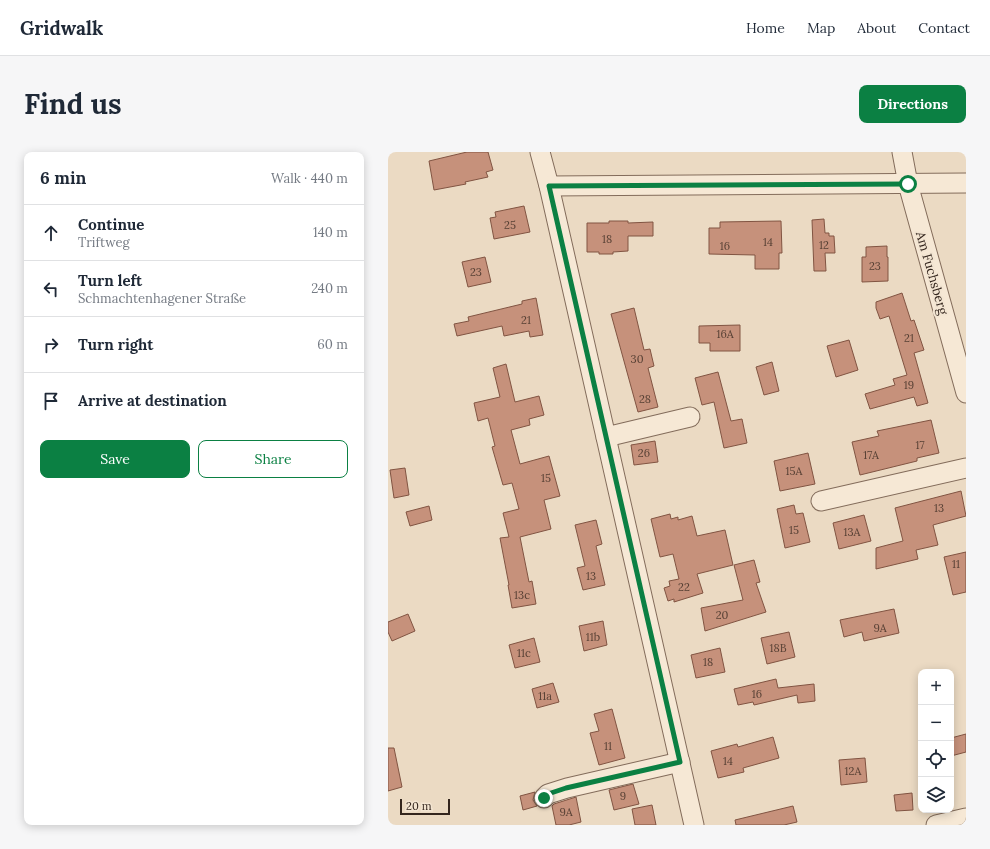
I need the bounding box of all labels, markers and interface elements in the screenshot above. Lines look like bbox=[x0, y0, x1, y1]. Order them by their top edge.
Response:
text: Gridwalk bbox=[20, 16, 103, 40]
text: Home bbox=[746, 19, 785, 37]
text: Map bbox=[807, 19, 835, 37]
text: About bbox=[857, 19, 896, 37]
text: Contact bbox=[918, 19, 970, 37]
button: Directions bbox=[859, 85, 966, 123]
text: Find us bbox=[24, 86, 122, 122]
text: 6 min bbox=[40, 167, 86, 189]
text: Walk · 440 m bbox=[271, 170, 348, 187]
route start bbox=[899, 175, 917, 193]
text: Continue bbox=[78, 215, 144, 234]
house number: 25 bbox=[504, 218, 516, 232]
icon: ahead bbox=[40, 222, 62, 244]
text: 140 m bbox=[313, 224, 348, 241]
street label: Am Fuchsberg bbox=[912, 228, 952, 317]
house number: 18 bbox=[602, 232, 612, 246]
text: Triftweg bbox=[78, 234, 130, 251]
house number: 14 bbox=[763, 235, 773, 249]
house number: 12 bbox=[819, 238, 829, 252]
house number: 16 bbox=[720, 239, 730, 253]
house number: 23 bbox=[869, 259, 881, 273]
house number: 23 bbox=[470, 265, 482, 279]
text: Turn left bbox=[78, 271, 142, 290]
icon: left bbox=[40, 278, 62, 300]
text: 240 m bbox=[311, 280, 348, 297]
text: Schmachtenhagener Straße bbox=[78, 290, 246, 307]
house number: 21 bbox=[521, 313, 531, 327]
house number: 16A bbox=[716, 327, 735, 341]
house number: 21 bbox=[904, 331, 914, 345]
icon: right bbox=[40, 334, 62, 356]
text: Turn right bbox=[78, 335, 154, 354]
text: 60 m bbox=[317, 336, 348, 353]
house number: 30 bbox=[631, 352, 644, 366]
house number: 19 bbox=[904, 378, 914, 392]
icon: arrive bbox=[40, 390, 62, 412]
text: Arrive at destination bbox=[78, 391, 227, 410]
house number: 28 bbox=[639, 392, 651, 406]
house number: 17 bbox=[915, 438, 925, 452]
button: Save bbox=[40, 440, 190, 478]
button: Share bbox=[198, 440, 348, 478]
house number: 26 bbox=[638, 446, 650, 460]
house number: 17A bbox=[863, 448, 880, 462]
house number: 15A bbox=[786, 464, 804, 478]
house number: 15 bbox=[541, 471, 551, 485]
house number: 13 bbox=[934, 501, 944, 515]
house number: 15 bbox=[789, 523, 799, 537]
house number: 13A bbox=[843, 525, 862, 539]
house number: 11 bbox=[952, 557, 960, 571]
house number: 13 bbox=[586, 569, 596, 583]
house number: 22 bbox=[678, 580, 690, 594]
house number: 13c bbox=[514, 588, 530, 602]
house number: 20 bbox=[716, 608, 729, 622]
house number: 9A bbox=[873, 621, 888, 635]
house number: 11b bbox=[586, 630, 600, 644]
house number: 18B bbox=[769, 641, 787, 655]
house number: 11c bbox=[517, 646, 531, 660]
house number: 18 bbox=[703, 655, 713, 669]
map controls bbox=[918, 669, 954, 813]
button: + bbox=[918, 669, 954, 705]
house number: 16 bbox=[752, 687, 762, 701]
house number: 11a bbox=[538, 689, 552, 703]
button: − bbox=[918, 705, 954, 741]
house number: 11 bbox=[604, 739, 612, 753]
button: locate bbox=[918, 741, 954, 777]
house number: 14 bbox=[723, 754, 733, 768]
house number: 12A bbox=[845, 764, 863, 778]
button: layers bbox=[918, 777, 954, 813]
route end bbox=[535, 789, 553, 807]
house number: 9 bbox=[620, 789, 626, 803]
scale bar bbox=[400, 797, 450, 816]
text: 20 m bbox=[406, 799, 431, 813]
house number: 9A bbox=[559, 805, 574, 819]

